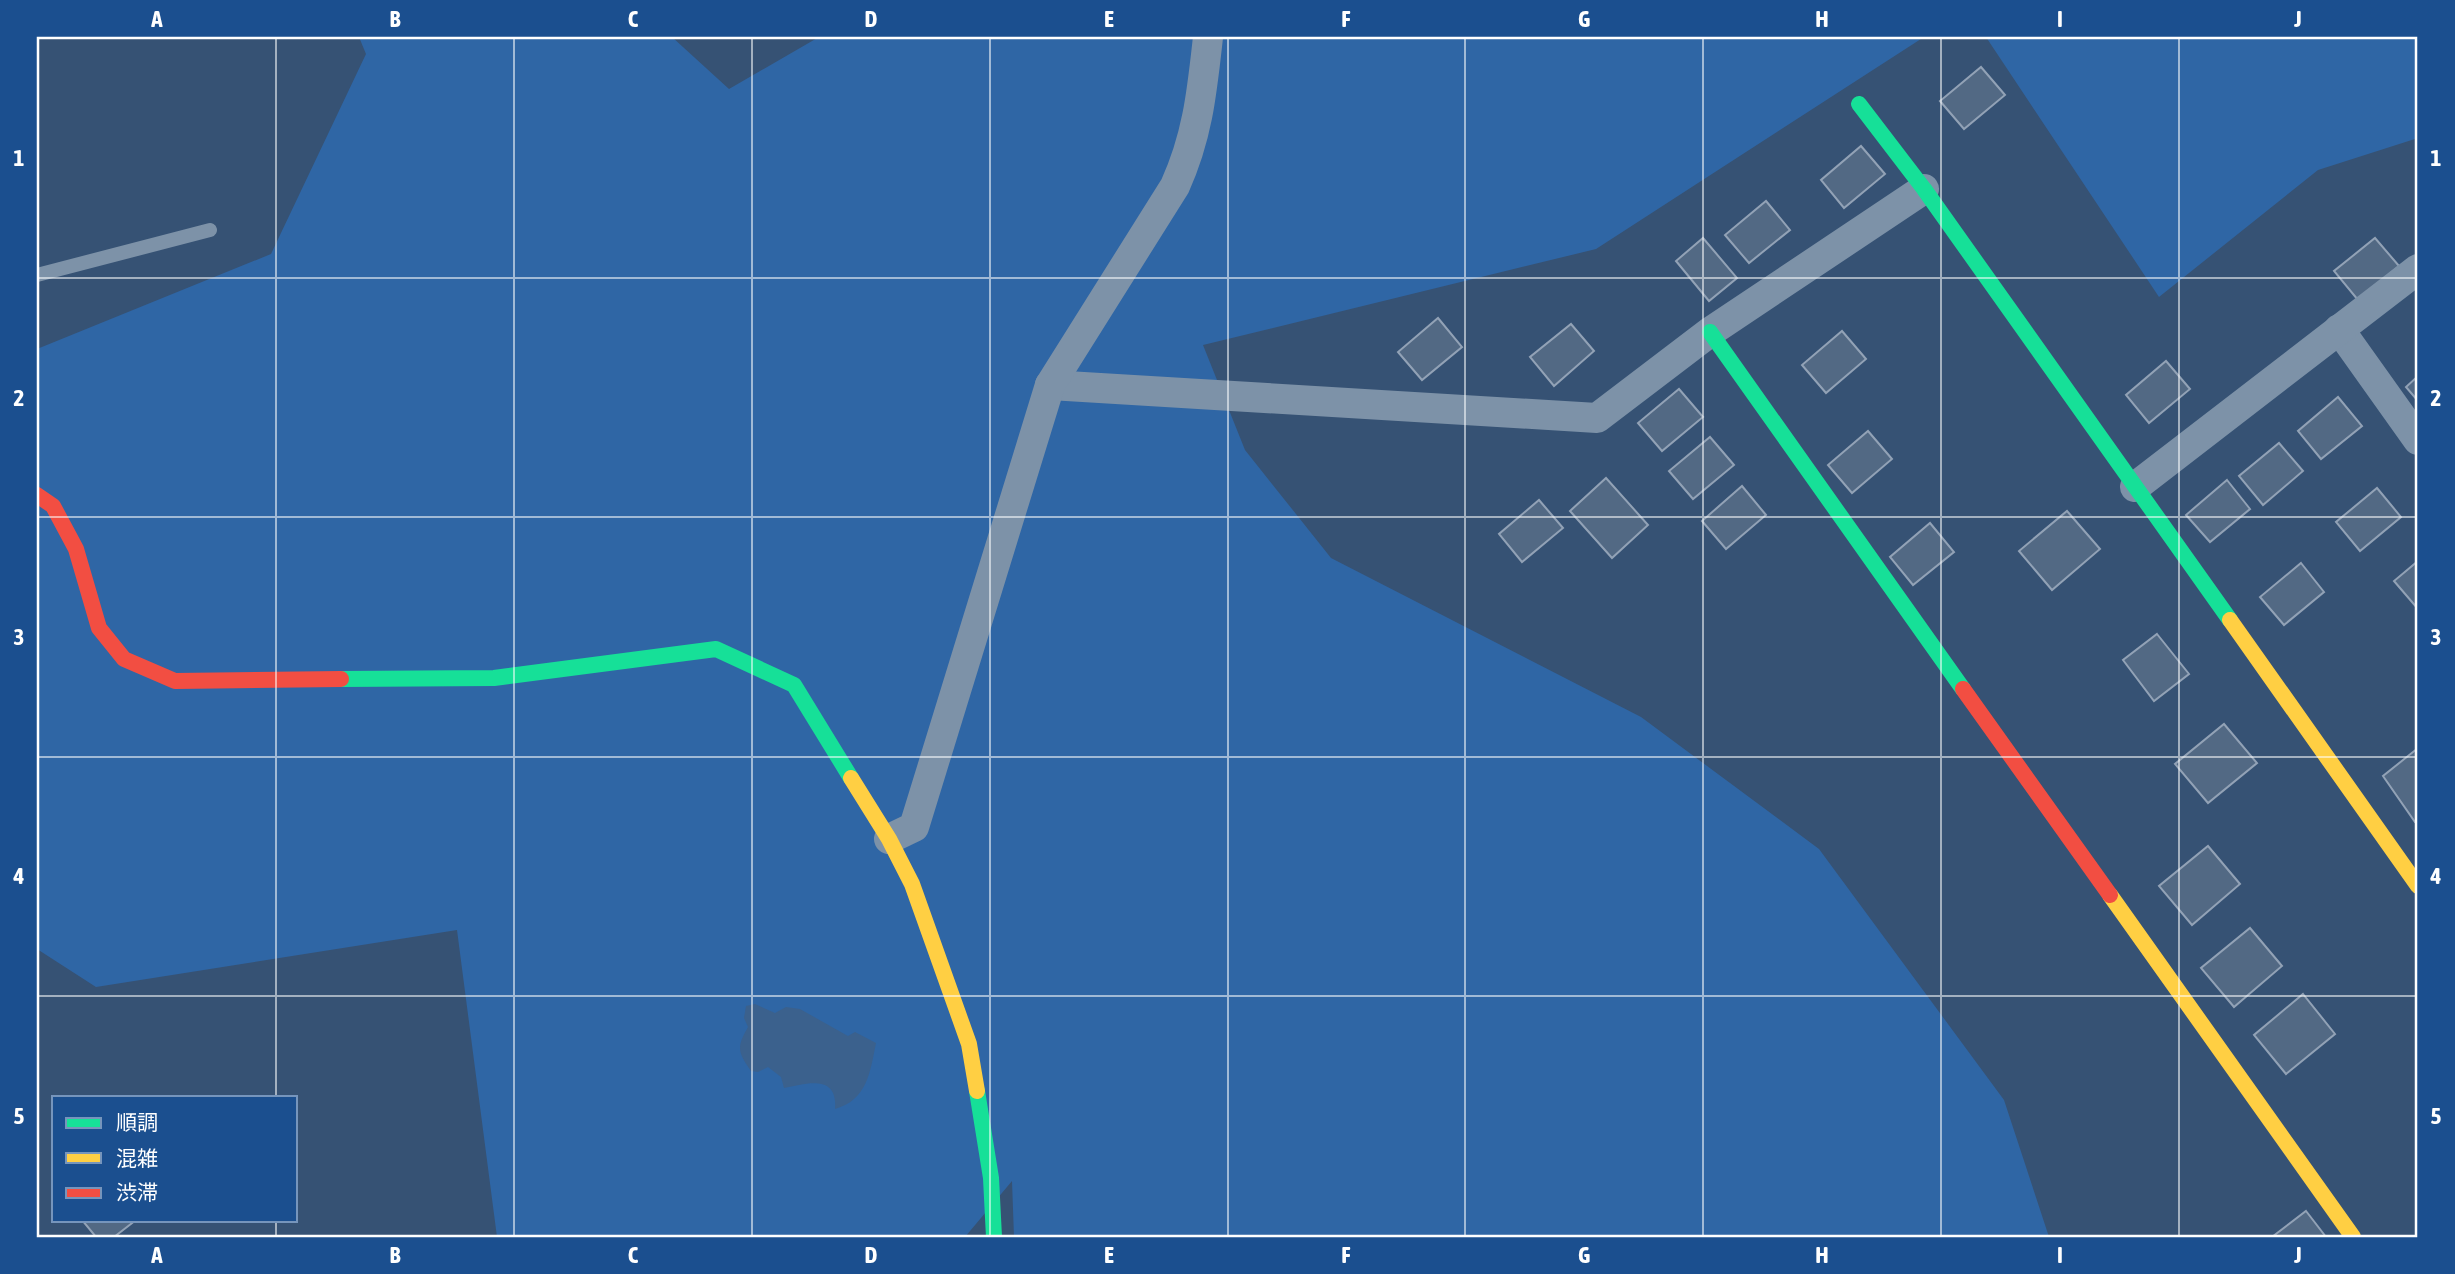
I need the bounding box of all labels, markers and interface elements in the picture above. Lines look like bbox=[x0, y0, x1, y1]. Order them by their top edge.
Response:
text: A bbox=[150, 6, 163, 32]
text: B bbox=[390, 6, 401, 32]
text: C bbox=[628, 6, 639, 32]
text: D bbox=[865, 6, 878, 32]
text: E bbox=[1104, 6, 1114, 32]
text: F bbox=[1341, 6, 1351, 32]
text: G bbox=[1578, 6, 1590, 32]
text: H bbox=[1815, 6, 1829, 32]
text: I bbox=[2057, 6, 2063, 32]
text: J bbox=[2293, 6, 2302, 32]
text: 1 bbox=[14, 145, 25, 171]
text: 1 bbox=[2431, 145, 2442, 171]
text: 2 bbox=[14, 385, 24, 411]
text: 2 bbox=[2431, 385, 2441, 411]
text: 3 bbox=[14, 624, 24, 650]
text: 3 bbox=[2431, 624, 2441, 650]
text: 4 bbox=[13, 863, 25, 889]
text: 4 bbox=[2430, 863, 2442, 889]
legend bbox=[52, 1096, 298, 1222]
text: 5 bbox=[14, 1103, 25, 1129]
text: 5 bbox=[2431, 1103, 2442, 1129]
text: 順調 bbox=[116, 1110, 158, 1134]
text: 混雑 bbox=[116, 1146, 158, 1170]
text: 渋滞 bbox=[116, 1180, 158, 1204]
text: A bbox=[150, 1242, 163, 1268]
text: B bbox=[390, 1242, 401, 1268]
text: C bbox=[628, 1242, 639, 1268]
text: D bbox=[865, 1242, 878, 1268]
text: E bbox=[1104, 1242, 1114, 1268]
text: F bbox=[1341, 1242, 1351, 1268]
text: G bbox=[1578, 1242, 1590, 1268]
text: H bbox=[1815, 1242, 1829, 1268]
text: I bbox=[2057, 1242, 2063, 1268]
text: J bbox=[2293, 1242, 2302, 1268]

